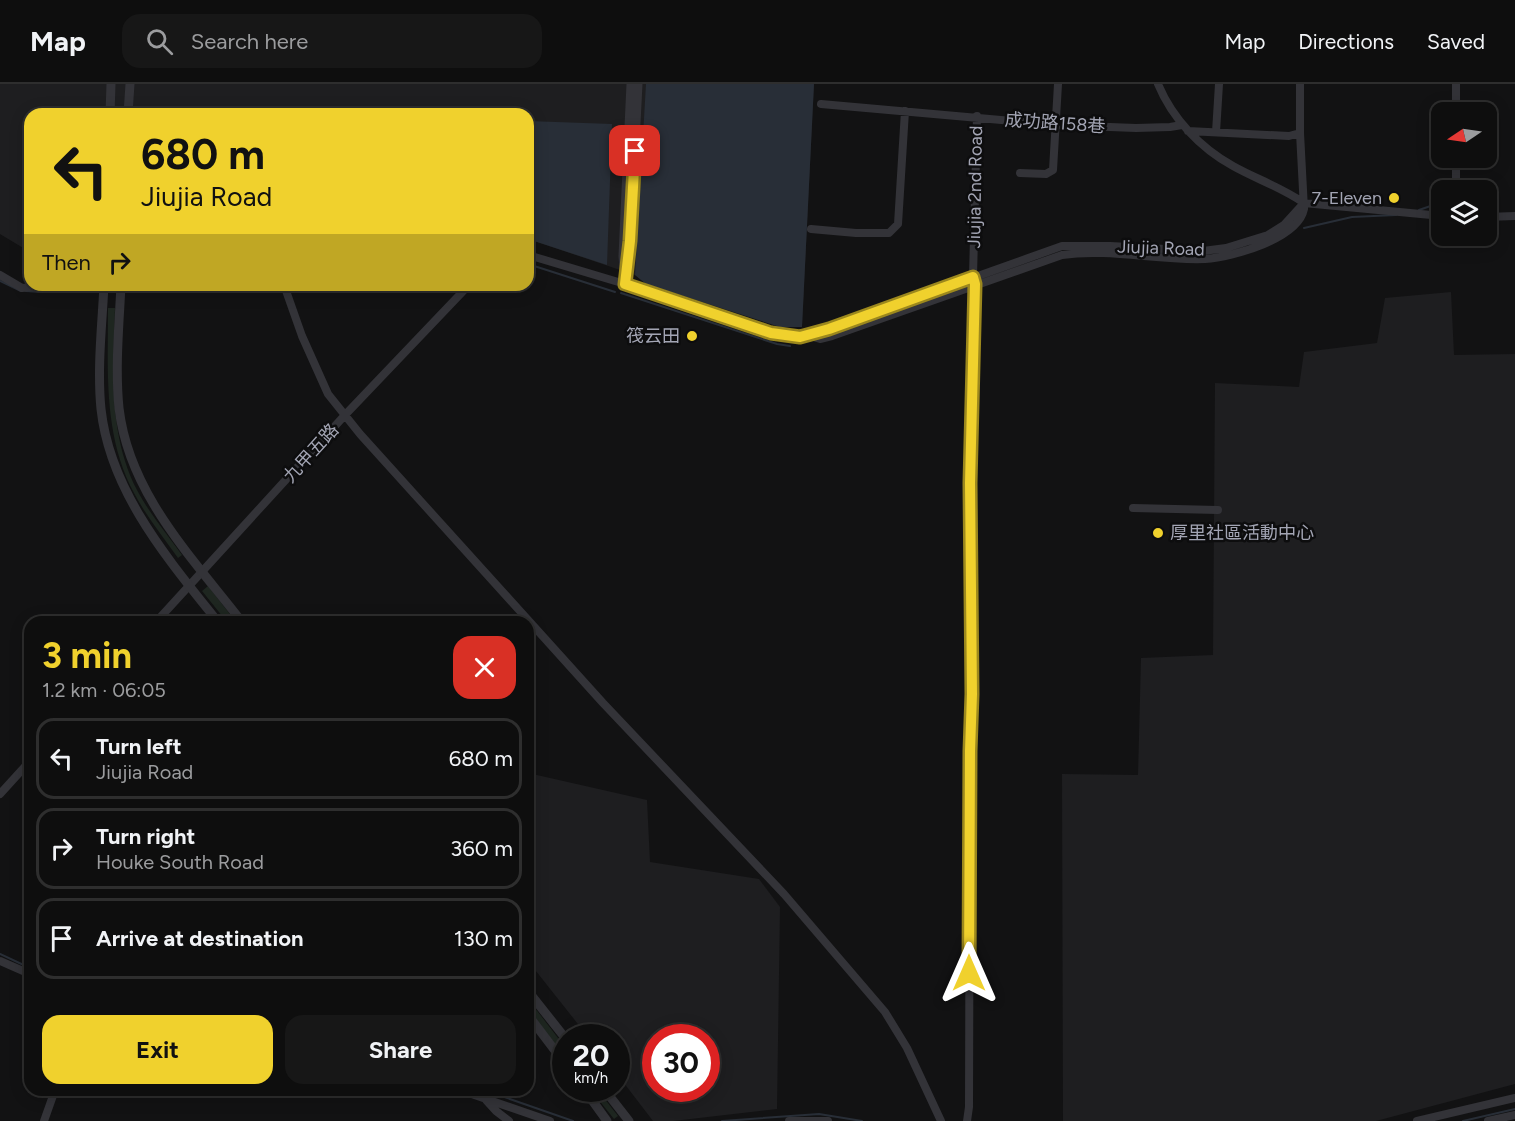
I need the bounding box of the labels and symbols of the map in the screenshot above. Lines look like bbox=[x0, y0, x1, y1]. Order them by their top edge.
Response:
north arrow bbox=[1431, 102, 1497, 168]
street label: 成功路158巷 bbox=[1004, 109, 1106, 137]
pin bbox=[609, 125, 660, 176]
street label: Jiujia 2nd Road bbox=[963, 125, 987, 249]
place label: 7-Eleven bbox=[1312, 187, 1382, 209]
marker: 7-Eleven bbox=[1387, 191, 1401, 205]
street label: Jiujia Road bbox=[1117, 235, 1205, 261]
place label: 筏云田 bbox=[626, 325, 680, 347]
marker: 筏云田 bbox=[685, 329, 699, 343]
street label: 九甲五路 bbox=[279, 419, 343, 487]
place label: 厚里社區活動中心 bbox=[1170, 522, 1314, 544]
marker: 厚里社區活動中心 bbox=[1151, 526, 1165, 540]
position arrow bbox=[937, 941, 1001, 1005]
speed limit sign: 30 bbox=[642, 1024, 720, 1102]

